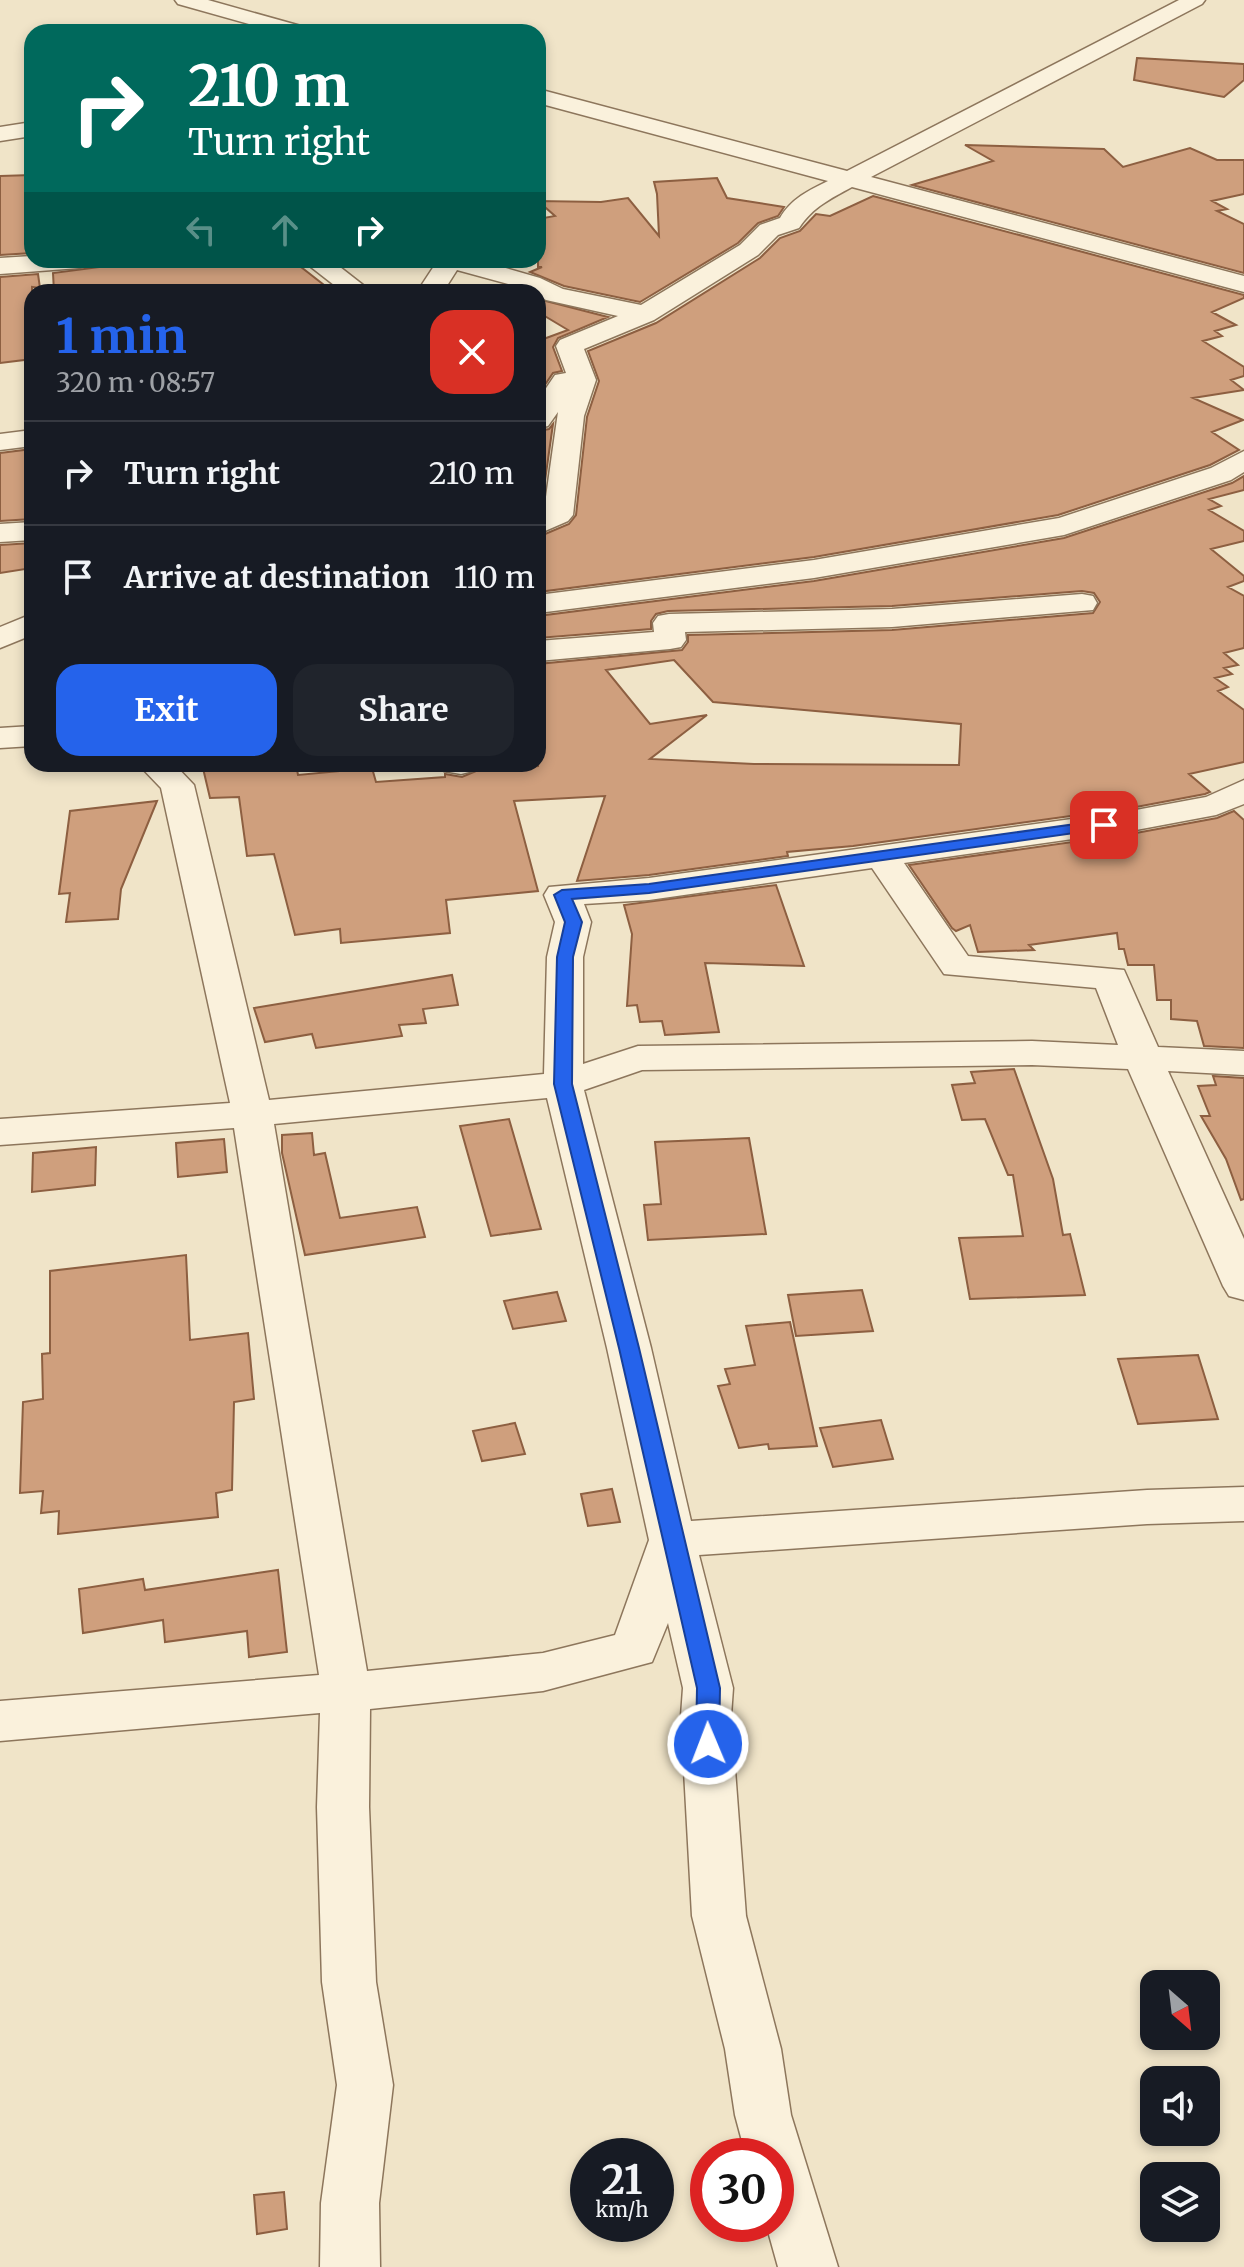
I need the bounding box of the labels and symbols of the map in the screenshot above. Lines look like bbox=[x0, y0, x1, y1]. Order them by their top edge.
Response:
pin bbox=[1070, 791, 1138, 859]
position arrow bbox=[666, 1702, 750, 1786]
north arrow bbox=[1140, 1970, 1220, 2050]
speed limit sign: 30 bbox=[690, 2138, 794, 2242]

